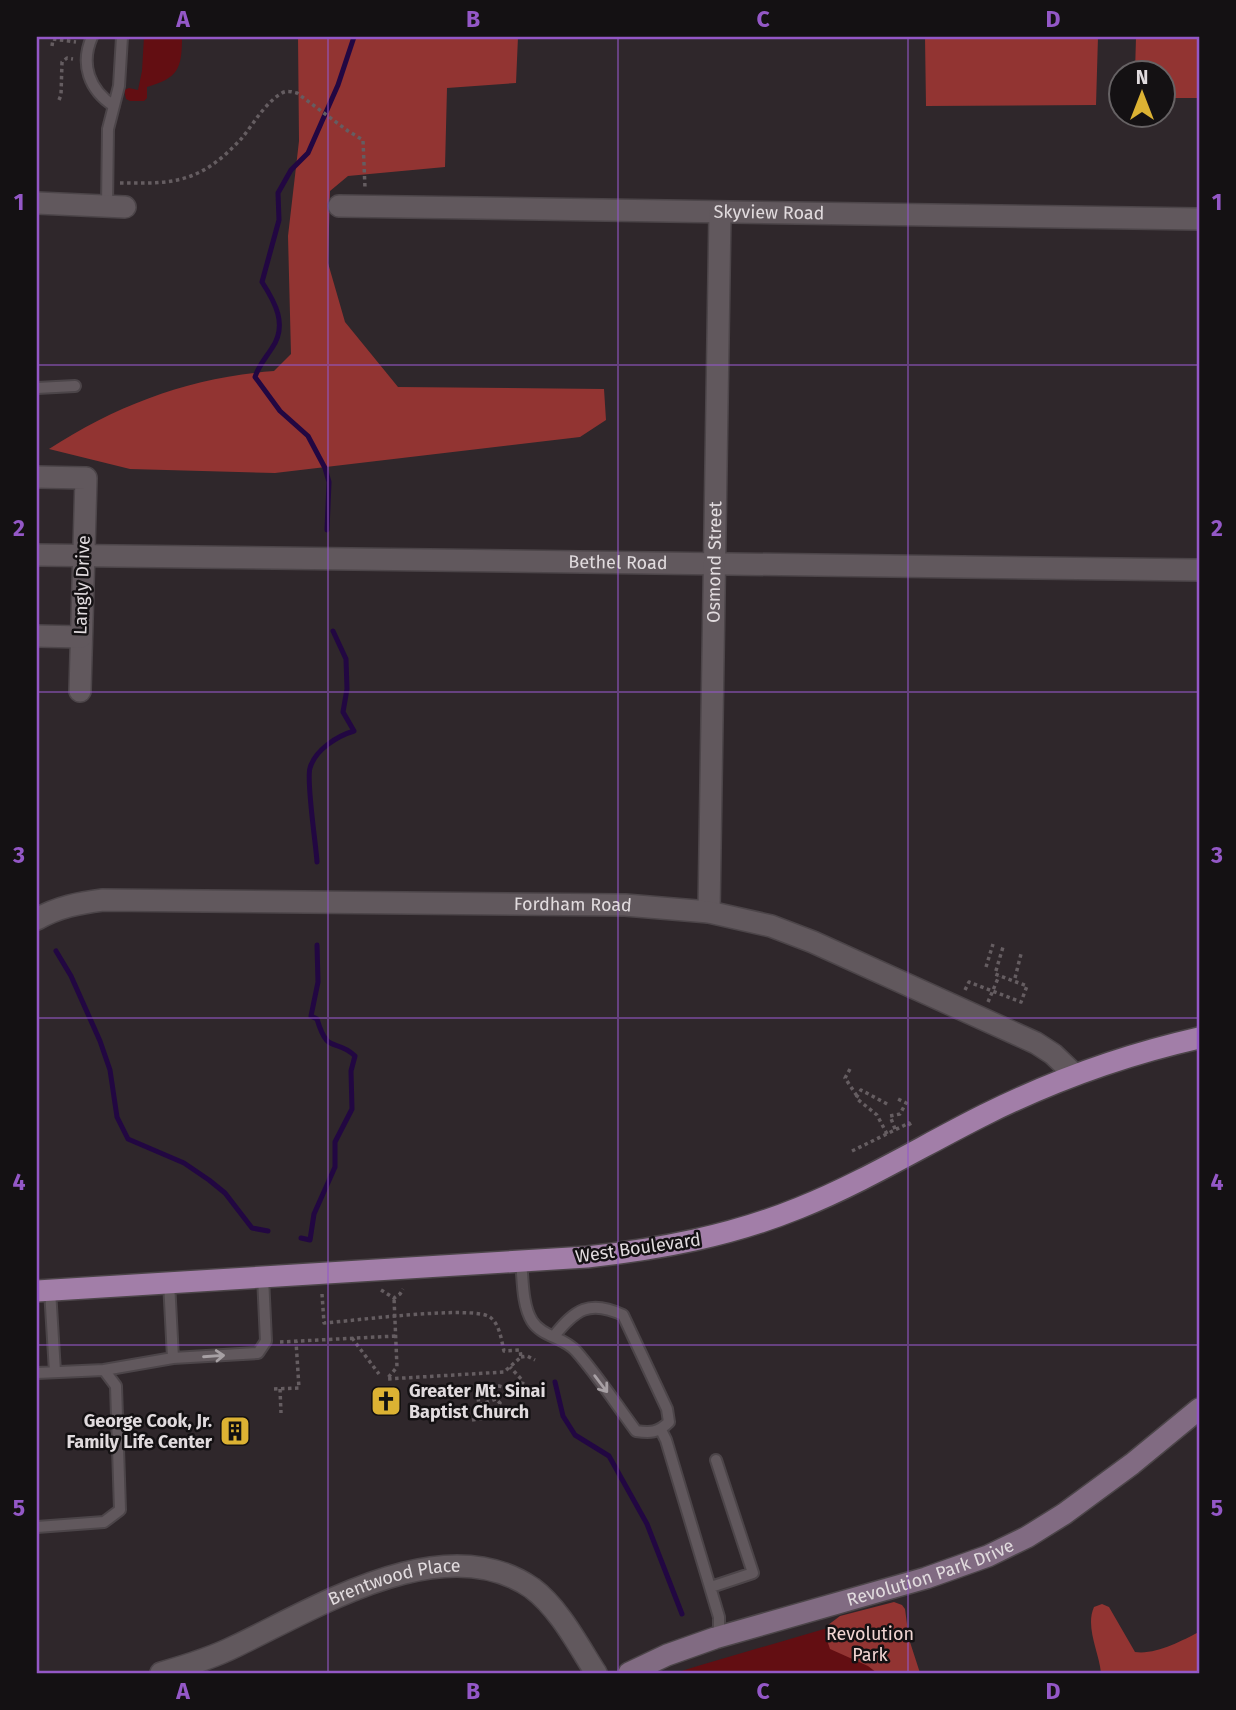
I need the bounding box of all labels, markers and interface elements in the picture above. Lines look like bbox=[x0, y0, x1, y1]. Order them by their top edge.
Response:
text: A bbox=[175, 5, 190, 33]
text: B bbox=[466, 5, 480, 33]
text: C bbox=[756, 5, 770, 33]
text: D bbox=[1046, 5, 1061, 33]
north arrow bbox=[1106, 60, 1176, 130]
text: N bbox=[1136, 66, 1148, 89]
text: 1 bbox=[14, 188, 24, 216]
text: 1 bbox=[1212, 188, 1222, 216]
street label: Skyview Road bbox=[713, 201, 825, 224]
street label: Osmond Street bbox=[703, 500, 726, 623]
text: 2 bbox=[13, 514, 25, 542]
text: 2 bbox=[1211, 514, 1223, 542]
street label: Langly Drive bbox=[69, 535, 95, 635]
street label: Bethel Road bbox=[568, 551, 668, 574]
text: 3 bbox=[12, 841, 25, 869]
text: 3 bbox=[1210, 841, 1223, 869]
street label: Fordham Road bbox=[514, 893, 633, 917]
text: 4 bbox=[13, 1168, 26, 1196]
text: 4 bbox=[1211, 1168, 1224, 1196]
street label: West Boulevard bbox=[574, 1228, 702, 1268]
one-way arrow bbox=[203, 1349, 226, 1362]
one-way arrow bbox=[594, 1374, 608, 1393]
place label: Greater Mt. Sinai Baptist Church bbox=[409, 1380, 545, 1423]
church icon: Greater Mt. Sinai Baptist Church bbox=[369, 1384, 403, 1418]
place label: George Cook, Jr. Family Life Center bbox=[67, 1410, 213, 1453]
building icon: George Cook, Jr. Family Life Center bbox=[218, 1414, 252, 1448]
text: 5 bbox=[13, 1494, 25, 1522]
text: 5 bbox=[1211, 1494, 1223, 1522]
street label: Revolution Park Drive bbox=[844, 1534, 1018, 1611]
street label: Brentwood Place bbox=[325, 1555, 461, 1610]
park label: Revolution Park bbox=[826, 1623, 914, 1666]
text: A bbox=[175, 1677, 190, 1705]
text: B bbox=[466, 1677, 480, 1705]
text: C bbox=[756, 1677, 770, 1705]
text: D bbox=[1046, 1677, 1061, 1705]

